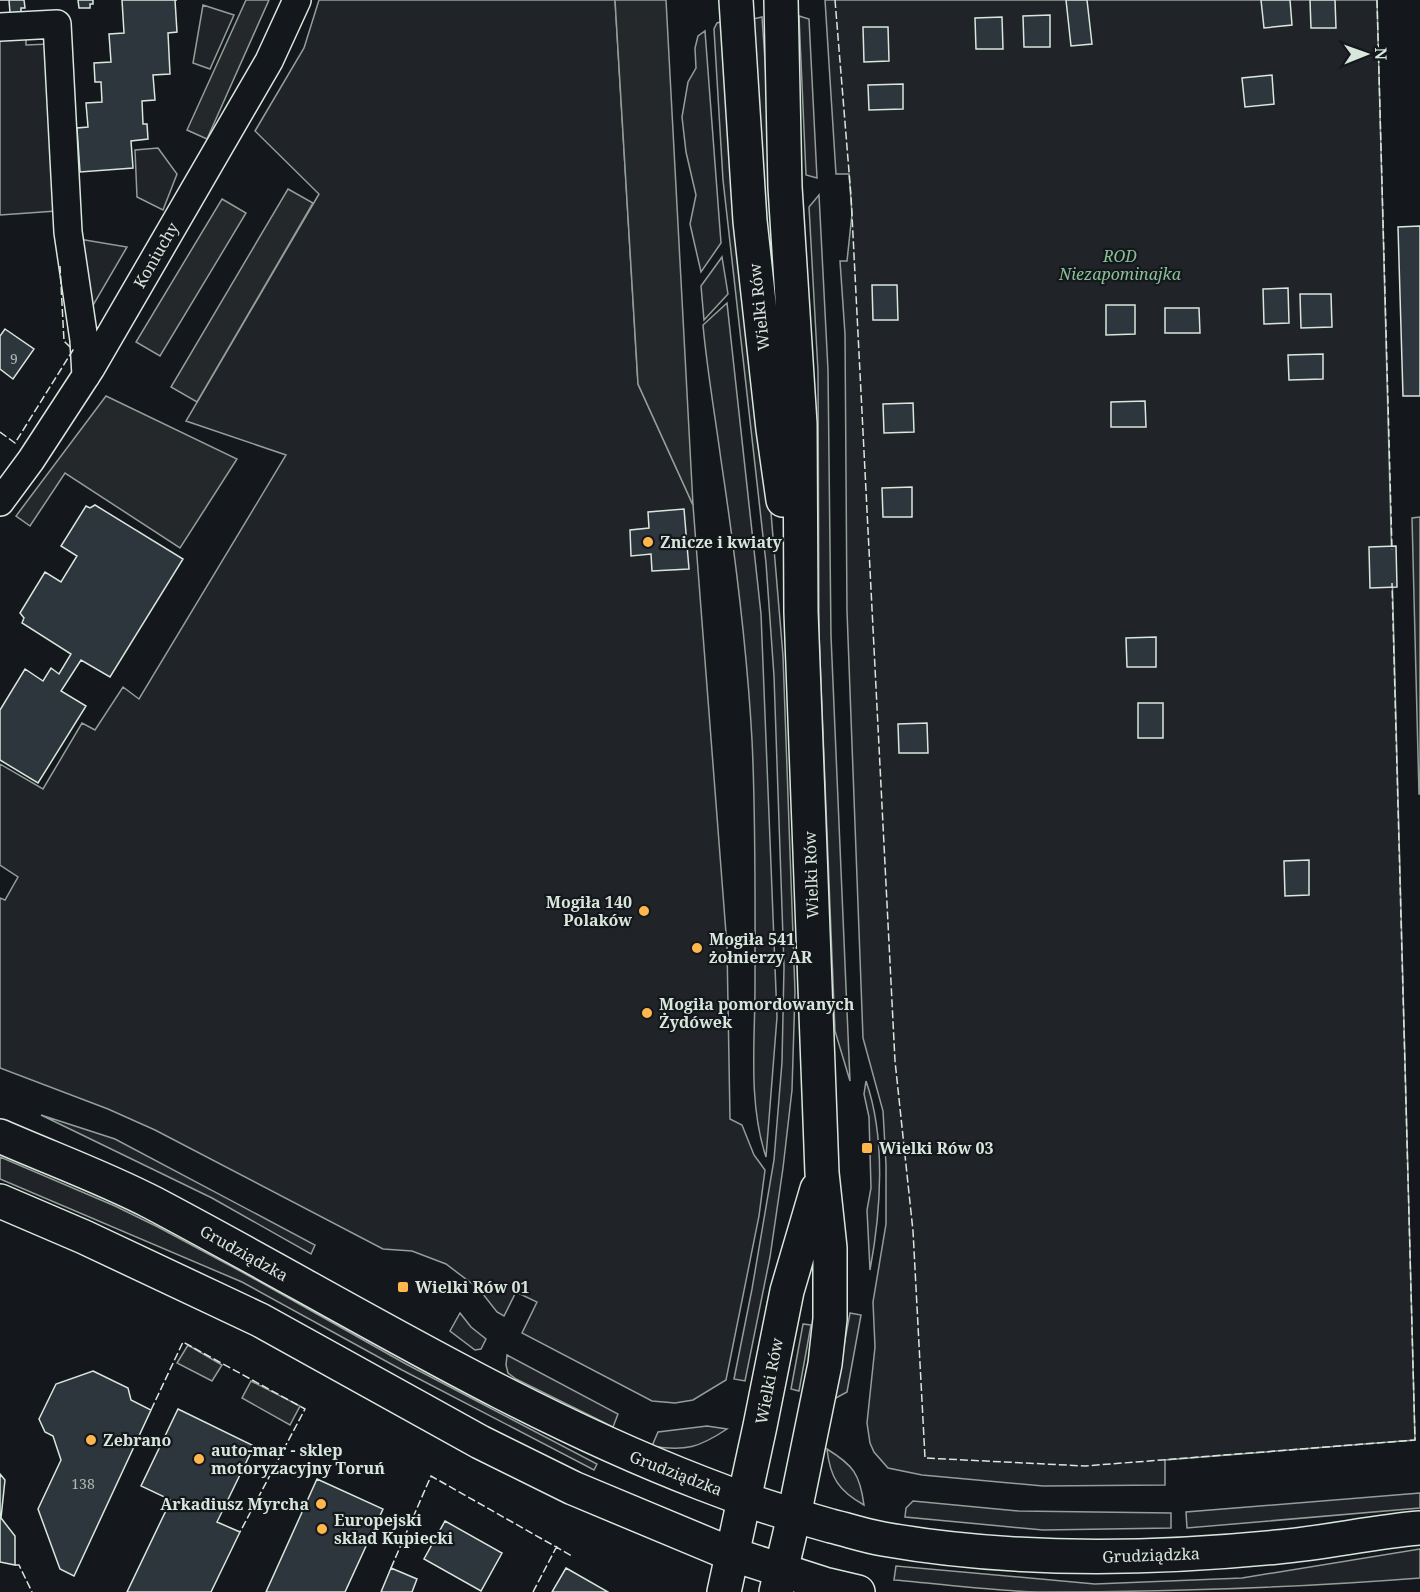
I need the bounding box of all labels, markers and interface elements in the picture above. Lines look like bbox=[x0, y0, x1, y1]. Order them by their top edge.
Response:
north arrow bbox=[1336, 24, 1396, 84]
text: N bbox=[1370, 47, 1392, 61]
street label: Koniuchy bbox=[128, 217, 184, 292]
park label: ROD Niezapominajka bbox=[1058, 245, 1182, 285]
street label: Wielki Rów bbox=[743, 262, 775, 352]
house number: 9 bbox=[10, 349, 18, 368]
place label: Znicze i kwiaty bbox=[660, 531, 783, 553]
marker: Znicze i kwiaty bbox=[641, 535, 655, 549]
street label: Wielki Rów bbox=[798, 831, 824, 919]
place label: Mogiła 140 Polaków bbox=[546, 891, 632, 931]
marker: Mogiła 140 Polaków bbox=[637, 904, 651, 918]
place label: Mogiła 541 żołnierzy AR bbox=[709, 928, 813, 968]
marker: Mogiła 541 żołnierzy AR bbox=[690, 941, 704, 955]
place label: Mogiła pomordowanych Żydówek bbox=[659, 993, 855, 1033]
marker: Mogiła pomordowanych Żydówek bbox=[640, 1006, 654, 1020]
place label: Wielki Rów 03 bbox=[879, 1137, 994, 1159]
marker: Wielki Rów 03 bbox=[860, 1141, 874, 1155]
street label: Grudziądzka bbox=[196, 1220, 292, 1286]
place label: Wielki Rów 01 bbox=[415, 1276, 530, 1298]
marker: Wielki Rów 01 bbox=[396, 1280, 410, 1294]
street label: Wielki Rów bbox=[750, 1336, 788, 1426]
place label: Zebrano bbox=[103, 1429, 172, 1451]
marker: Zebrano bbox=[84, 1433, 98, 1447]
place label: auto-mar - sklep motoryzacyjny Toruń bbox=[211, 1439, 385, 1479]
street label: Grudziądzka bbox=[626, 1445, 726, 1501]
marker: auto-mar - sklep motoryzacyjny Toruń bbox=[192, 1452, 206, 1466]
house number: 138 bbox=[71, 1474, 95, 1493]
place label: Arkadiusz Myrcha bbox=[160, 1493, 309, 1515]
marker: Arkadiusz Myrcha bbox=[314, 1497, 328, 1511]
place label: Europejski skład Kupiecki bbox=[334, 1509, 453, 1549]
marker: Europejski skład Kupiecki bbox=[315, 1522, 329, 1536]
street label: Grudziądzka bbox=[1102, 1542, 1200, 1568]

